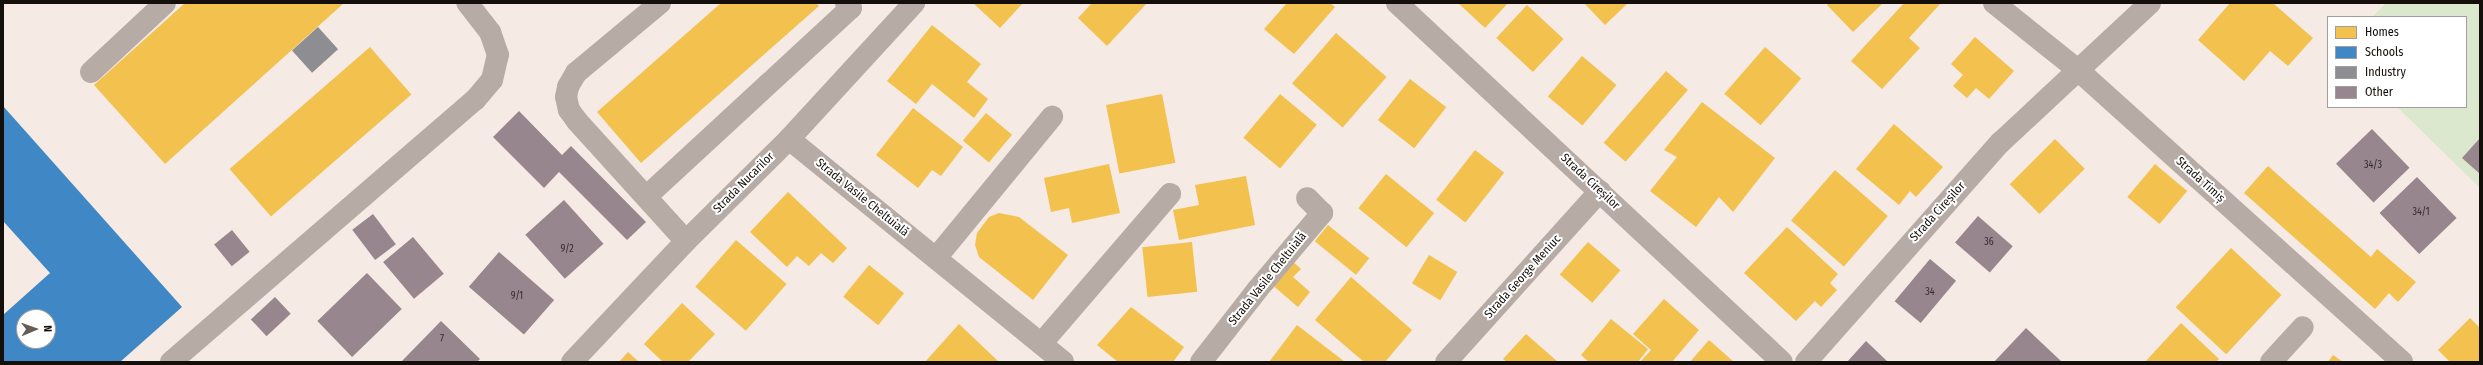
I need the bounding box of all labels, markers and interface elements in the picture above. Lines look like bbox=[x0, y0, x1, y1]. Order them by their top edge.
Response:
legend bbox=[2327, 16, 2467, 108]
text: Homes bbox=[2365, 25, 2399, 39]
text: Schools bbox=[2365, 45, 2403, 59]
text: Industry bbox=[2365, 65, 2406, 79]
text: Other bbox=[2365, 85, 2393, 99]
street label: Strada Nucarilor bbox=[711, 150, 777, 216]
street label: Strada Cireșilor bbox=[1558, 151, 1622, 213]
street label: Strada Timiș bbox=[2173, 154, 2227, 206]
street label: Strada Vasile Cheltuială bbox=[813, 156, 911, 240]
house number: 34/3 bbox=[2364, 160, 2382, 172]
street label: Strada Cireșilor bbox=[1907, 179, 1969, 245]
house number: 34/1 bbox=[2412, 207, 2430, 219]
street label: Strada Vasile Cheltuială bbox=[1226, 230, 1310, 328]
street label: Strada George Meniuc bbox=[1482, 232, 1564, 322]
house number: 36 bbox=[1984, 237, 1994, 249]
house number: 9/2 bbox=[560, 244, 574, 256]
house number: 34 bbox=[1925, 287, 1935, 299]
house number: 9/1 bbox=[511, 291, 523, 303]
north arrow bbox=[16, 309, 56, 349]
text: N bbox=[41, 325, 54, 332]
house number: 7 bbox=[440, 334, 444, 346]

